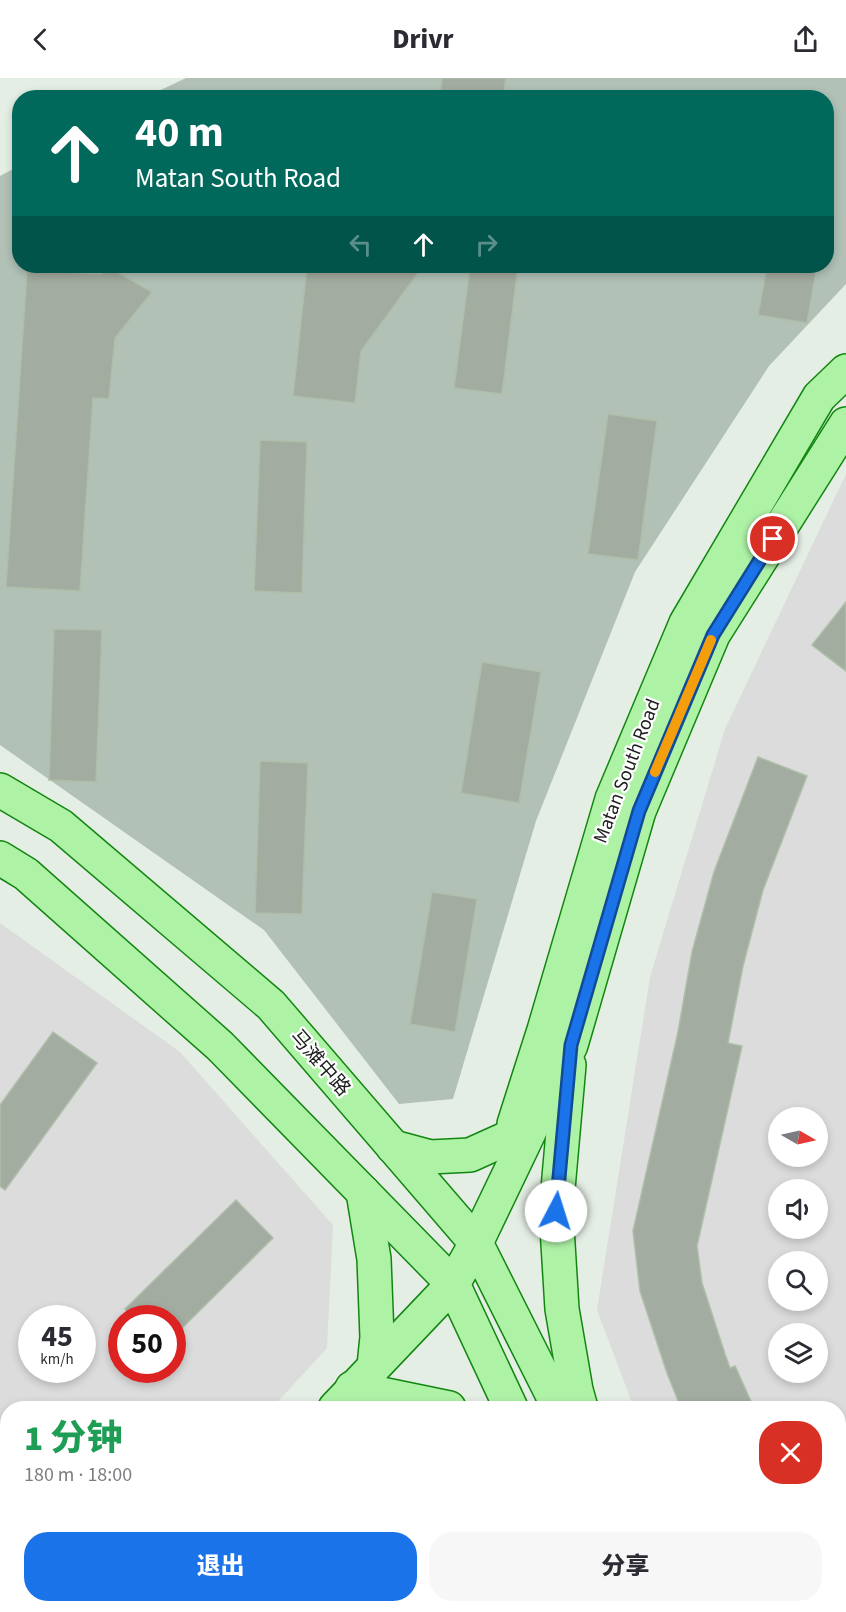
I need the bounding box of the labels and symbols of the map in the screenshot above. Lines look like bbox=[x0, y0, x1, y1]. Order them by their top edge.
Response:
pin bbox=[747, 513, 798, 564]
street label: Matan South Road bbox=[587, 695, 667, 847]
street label: 马滩中路 bbox=[283, 1024, 357, 1102]
north arrow bbox=[768, 1107, 828, 1167]
position arrow bbox=[524, 1179, 588, 1243]
speed limit sign: 50 bbox=[108, 1305, 186, 1383]

